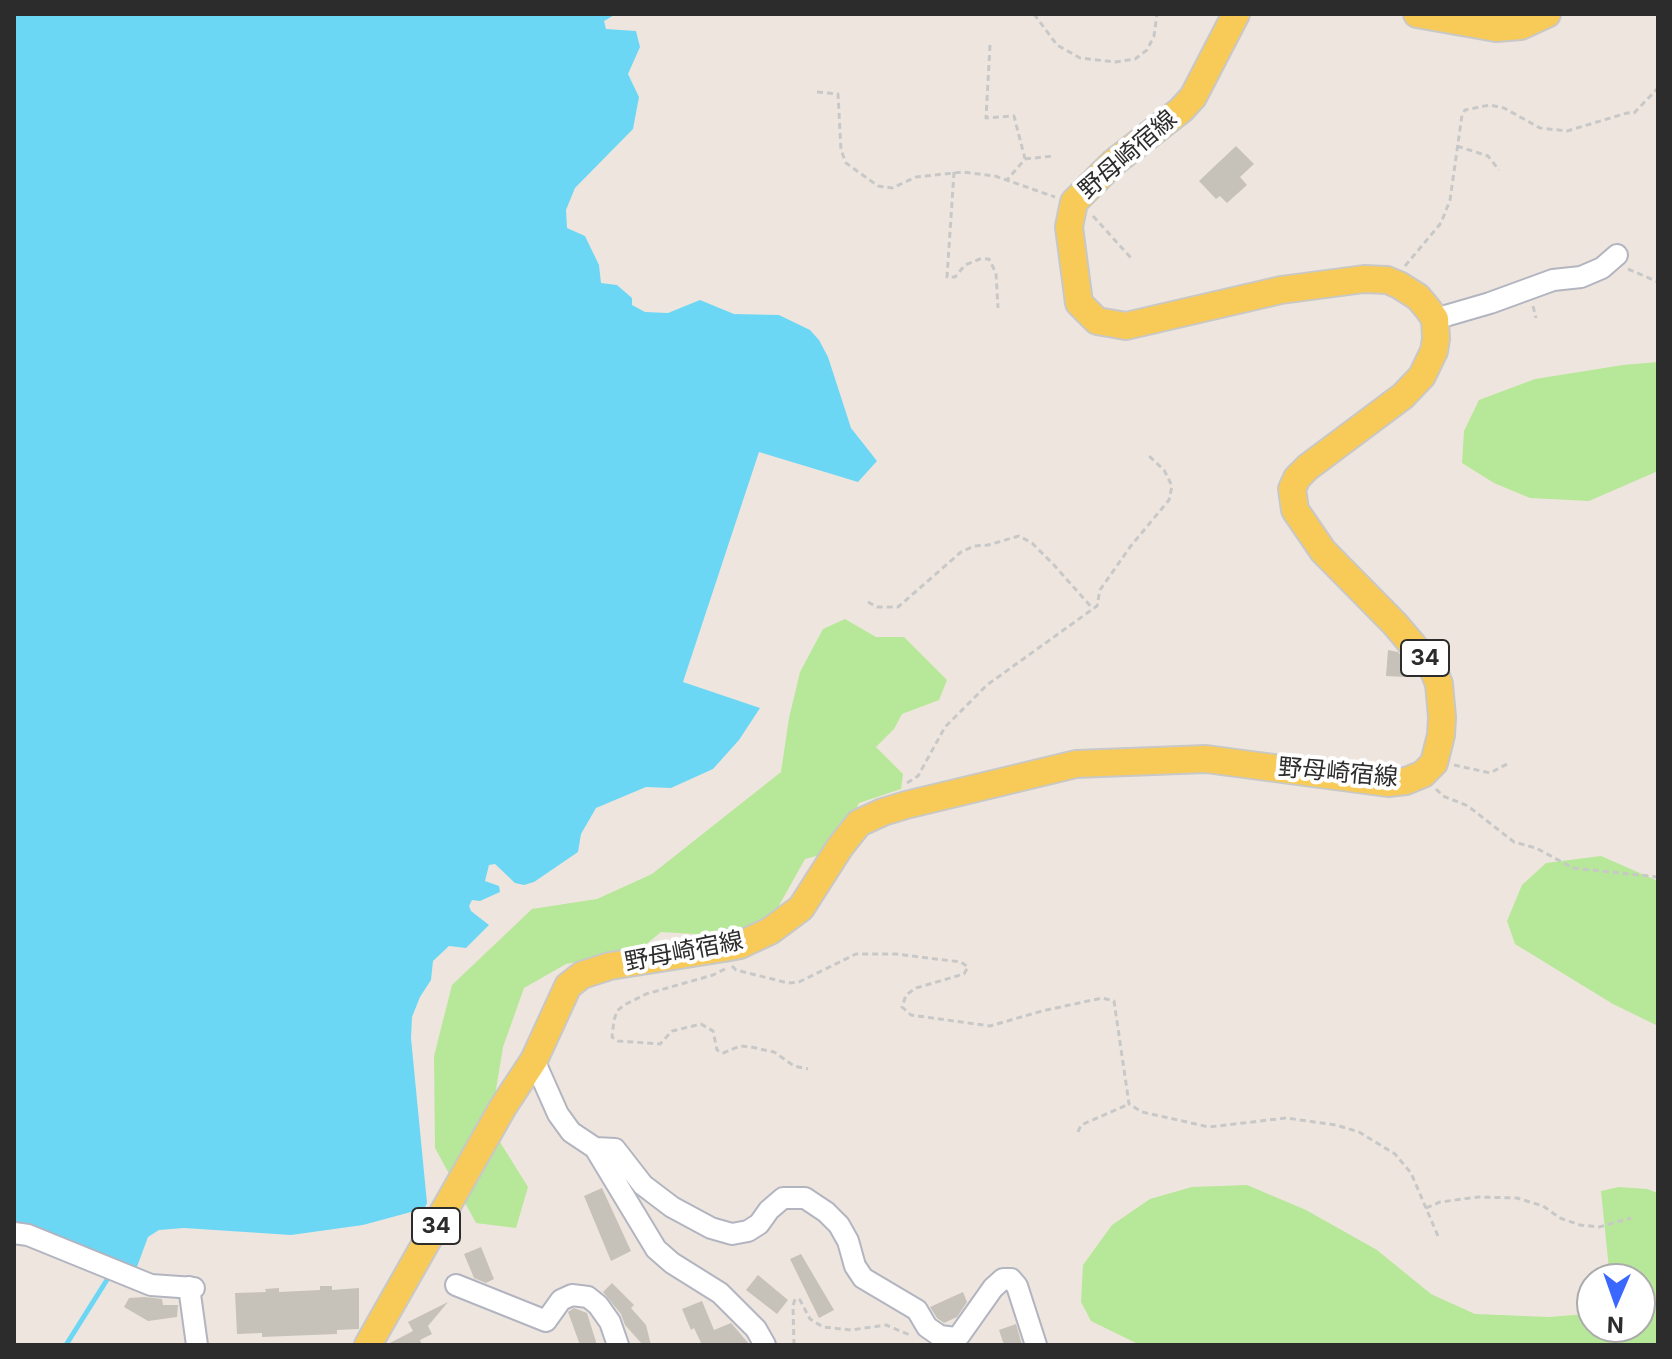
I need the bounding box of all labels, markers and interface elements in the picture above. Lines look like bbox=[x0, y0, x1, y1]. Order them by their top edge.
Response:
street label: 野母崎宿線 bbox=[1073, 105, 1183, 205]
road number: 34 bbox=[1401, 640, 1449, 676]
street label: 野母崎宿線 bbox=[1277, 753, 1399, 793]
street label: 野母崎宿線 bbox=[622, 926, 746, 978]
road number: 34 bbox=[412, 1208, 460, 1244]
north arrow bbox=[1576, 1263, 1656, 1343]
text: N bbox=[1606, 1312, 1624, 1338]

